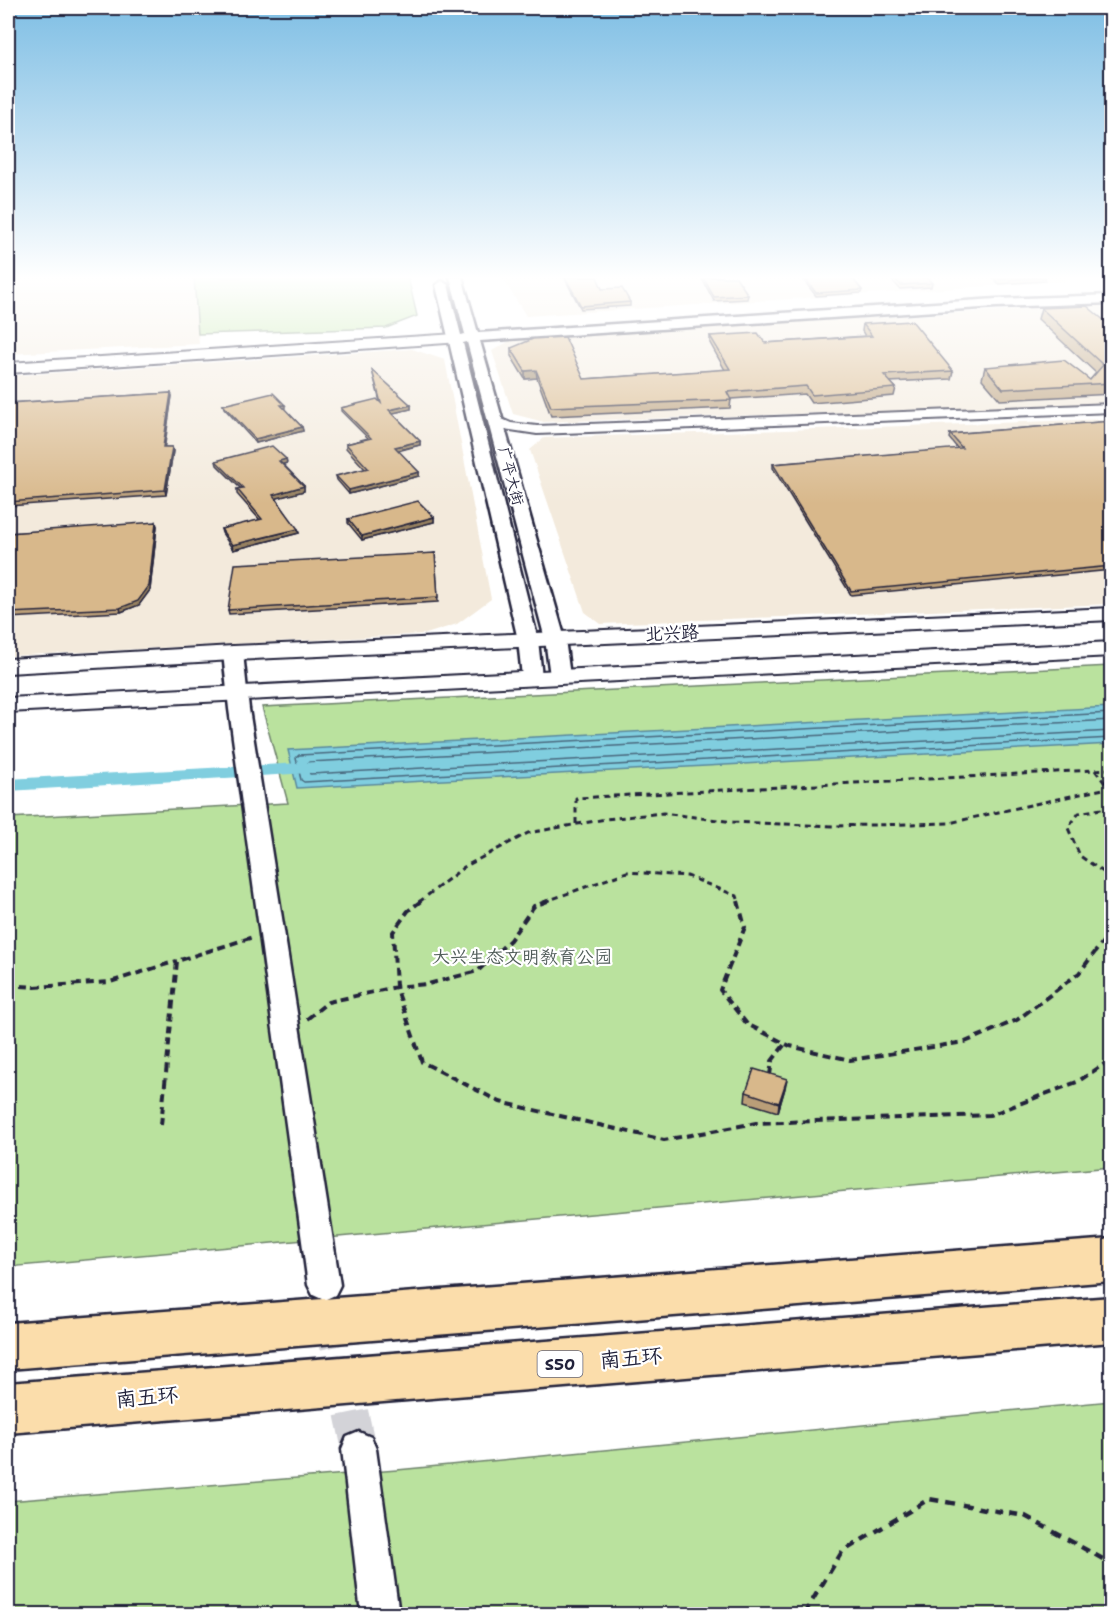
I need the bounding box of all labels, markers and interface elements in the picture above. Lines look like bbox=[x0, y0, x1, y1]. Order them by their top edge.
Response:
street label: 广平大街 bbox=[494, 444, 528, 508]
street label: 北兴路 bbox=[644, 620, 700, 646]
park label: 大兴生态文明教育公园 bbox=[432, 945, 612, 969]
street label: 南五环 bbox=[598, 1341, 664, 1375]
road number: S50 bbox=[538, 1351, 582, 1377]
street label: 南五环 bbox=[114, 1380, 180, 1414]

